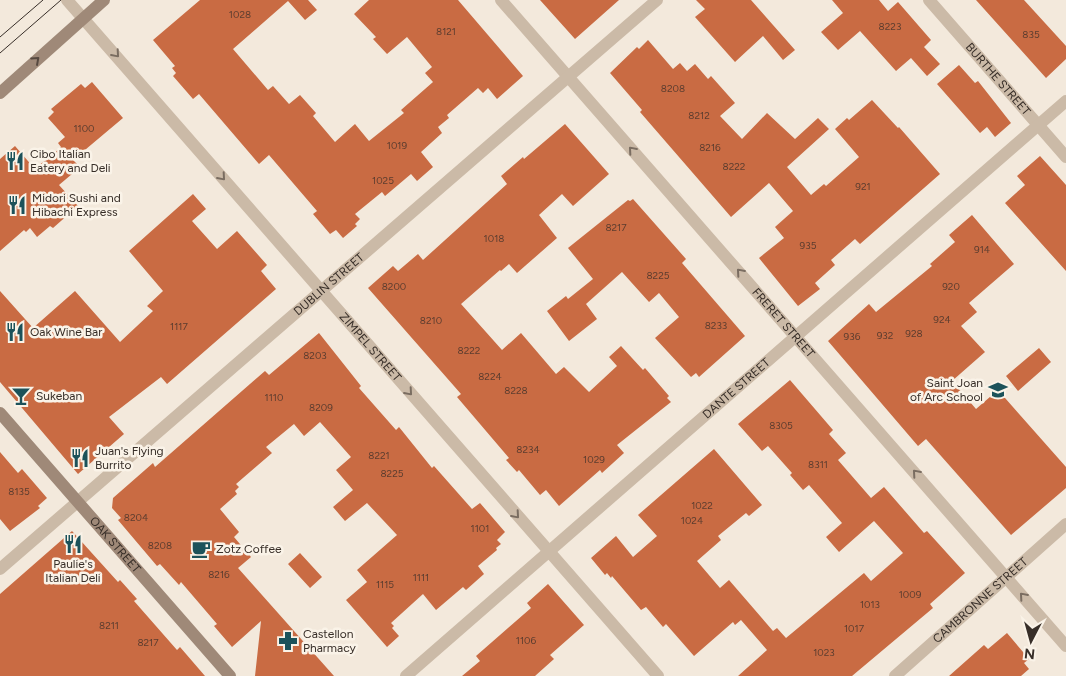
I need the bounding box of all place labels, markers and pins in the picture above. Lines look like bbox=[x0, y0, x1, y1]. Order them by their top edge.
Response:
place label: Cibo Italian Eatery and Deli bbox=[30, 147, 111, 175]
restaurant icon: Cibo Italian Eatery and Deli bbox=[4, 150, 26, 172]
place label: Midori Sushi and Hibachi Express bbox=[32, 191, 121, 219]
restaurant icon: Midori Sushi and Hibachi Express bbox=[6, 194, 28, 216]
restaurant icon: Oak Wine Bar bbox=[4, 321, 26, 343]
place label: Oak Wine Bar bbox=[30, 325, 102, 339]
place label: Saint Joan of Arc School bbox=[910, 376, 983, 404]
school or university icon: Saint Joan of Arc School bbox=[987, 379, 1009, 401]
bar icon: Sukeban bbox=[10, 385, 32, 407]
place label: Sukeban bbox=[36, 389, 82, 403]
place label: Juan's Flying Burrito bbox=[95, 444, 164, 472]
restaurant icon: Juan's Flying Burrito bbox=[69, 447, 91, 469]
restaurant icon: Paulie's Italian Deli bbox=[62, 533, 84, 555]
cafe icon: Zotz Coffee bbox=[190, 538, 212, 560]
place label: Zotz Coffee bbox=[216, 542, 282, 556]
place label: Paulie's Italian Deli bbox=[45, 557, 101, 585]
place label: Castellon Pharmacy bbox=[303, 627, 356, 655]
pharmacy icon: Castellon Pharmacy bbox=[277, 630, 299, 652]

